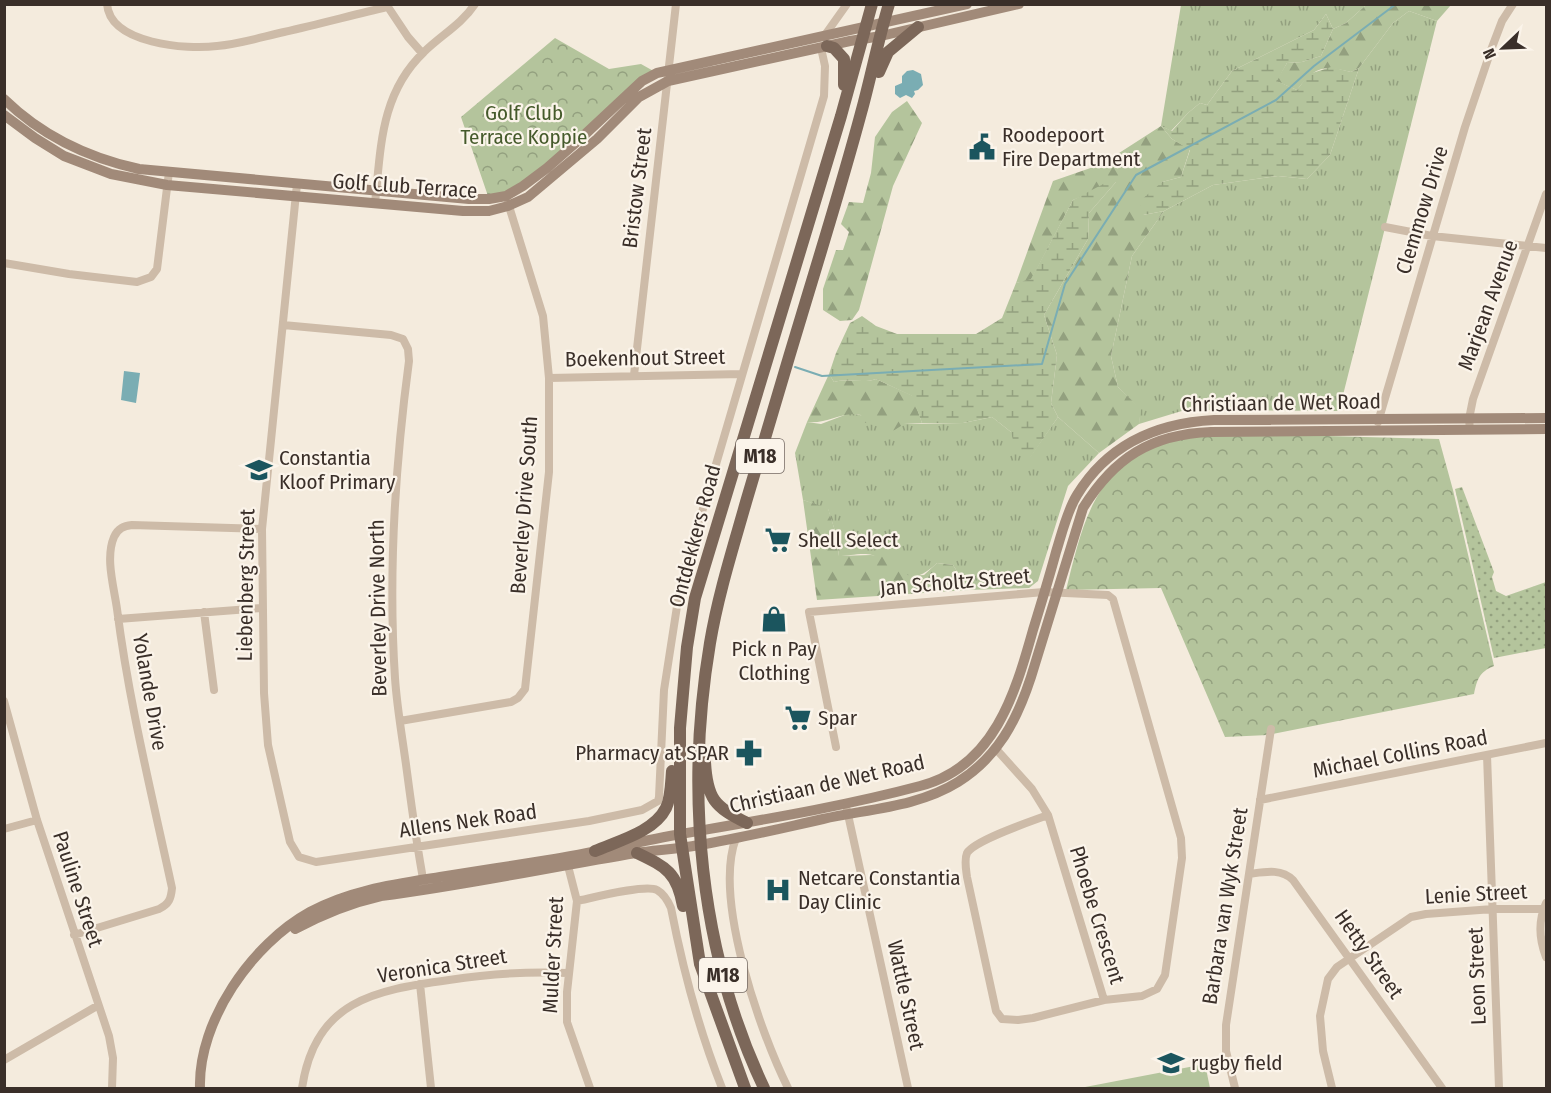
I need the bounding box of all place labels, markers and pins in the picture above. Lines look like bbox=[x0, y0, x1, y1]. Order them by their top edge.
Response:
place label: Roodepoort Fire Department bbox=[1002, 122, 1141, 172]
public building icon: Roodepoort Fire Department bbox=[967, 132, 997, 162]
place label: Constantia Kloof Primary bbox=[279, 445, 396, 495]
school or university icon: Constantia Kloof Primary bbox=[244, 455, 274, 485]
supermarket icon: Shell Select bbox=[763, 525, 793, 555]
place label: Shell Select bbox=[798, 527, 898, 553]
shop icon: Pick n Pay Clothing bbox=[759, 604, 789, 634]
place label: Pick n Pay Clothing bbox=[731, 636, 817, 686]
supermarket icon: Spar bbox=[783, 703, 813, 733]
place label: Spar bbox=[818, 705, 858, 731]
pharmacy icon: Pharmacy at SPAR bbox=[734, 738, 764, 768]
place label: Pharmacy at SPAR bbox=[575, 740, 730, 766]
place label: Netcare Constantia Day Clinic bbox=[798, 865, 961, 915]
hospital icon: Netcare Constantia Day Clinic bbox=[763, 875, 793, 905]
school or university icon: rugby field bbox=[1156, 1048, 1186, 1078]
place label: rugby field bbox=[1191, 1050, 1283, 1076]

